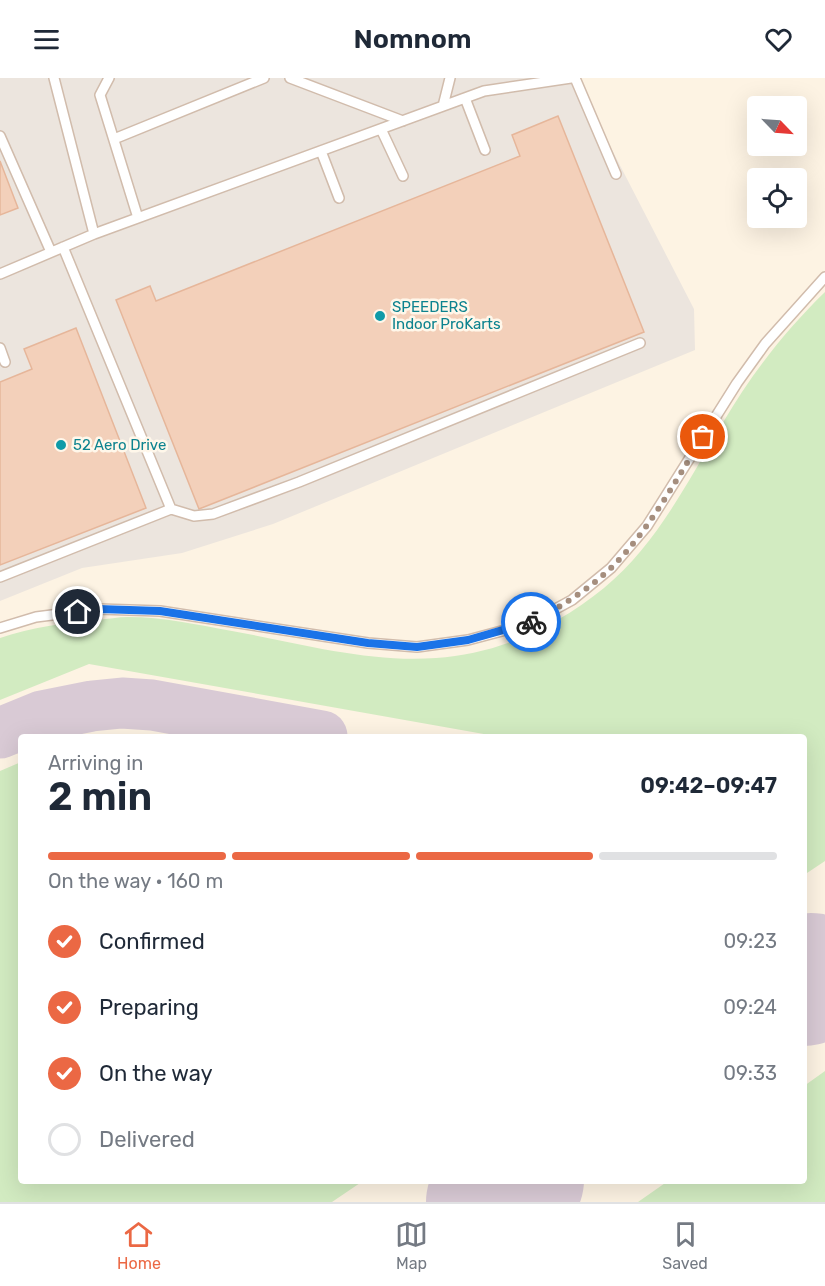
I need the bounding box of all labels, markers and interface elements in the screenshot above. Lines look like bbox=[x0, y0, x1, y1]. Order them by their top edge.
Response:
icon: menu bbox=[30, 23, 63, 56]
text: Nomnom bbox=[354, 23, 471, 55]
icon: heart bbox=[762, 23, 795, 56]
north arrow bbox=[747, 96, 807, 156]
map controls bbox=[747, 96, 807, 228]
button: locate bbox=[747, 168, 807, 228]
place label: SPEEDERS Indoor ProKarts bbox=[392, 298, 501, 333]
marker: SPEEDERS Indoor ProKarts bbox=[373, 309, 387, 323]
pin bbox=[677, 411, 728, 462]
icon: bag bbox=[686, 420, 719, 453]
place label: 52 Aero Drive bbox=[73, 436, 166, 454]
marker: 52 Aero Drive bbox=[54, 438, 68, 452]
pin bbox=[52, 586, 103, 637]
courier bbox=[501, 592, 561, 652]
icon: home bbox=[61, 595, 94, 628]
icon: bike bbox=[515, 606, 548, 639]
text: Arriving in bbox=[48, 751, 143, 775]
text: 09:42–09:47 bbox=[640, 772, 777, 799]
text: 2 min bbox=[48, 774, 152, 820]
text: On the way · 160 m bbox=[48, 869, 223, 893]
icon: check bbox=[48, 925, 81, 958]
text: Confirmed bbox=[99, 928, 205, 955]
text: 09:23 bbox=[724, 929, 777, 953]
icon: check bbox=[48, 991, 81, 1024]
text: Preparing bbox=[99, 994, 199, 1021]
text: 09:24 bbox=[723, 995, 777, 1019]
icon: check bbox=[48, 1057, 81, 1090]
text: On the way bbox=[99, 1060, 213, 1087]
text: 09:33 bbox=[723, 1061, 777, 1085]
text: Delivered bbox=[99, 1126, 195, 1153]
tab: Home bbox=[117, 1218, 161, 1273]
tab: Map bbox=[395, 1218, 428, 1273]
tab: Saved bbox=[662, 1218, 708, 1273]

